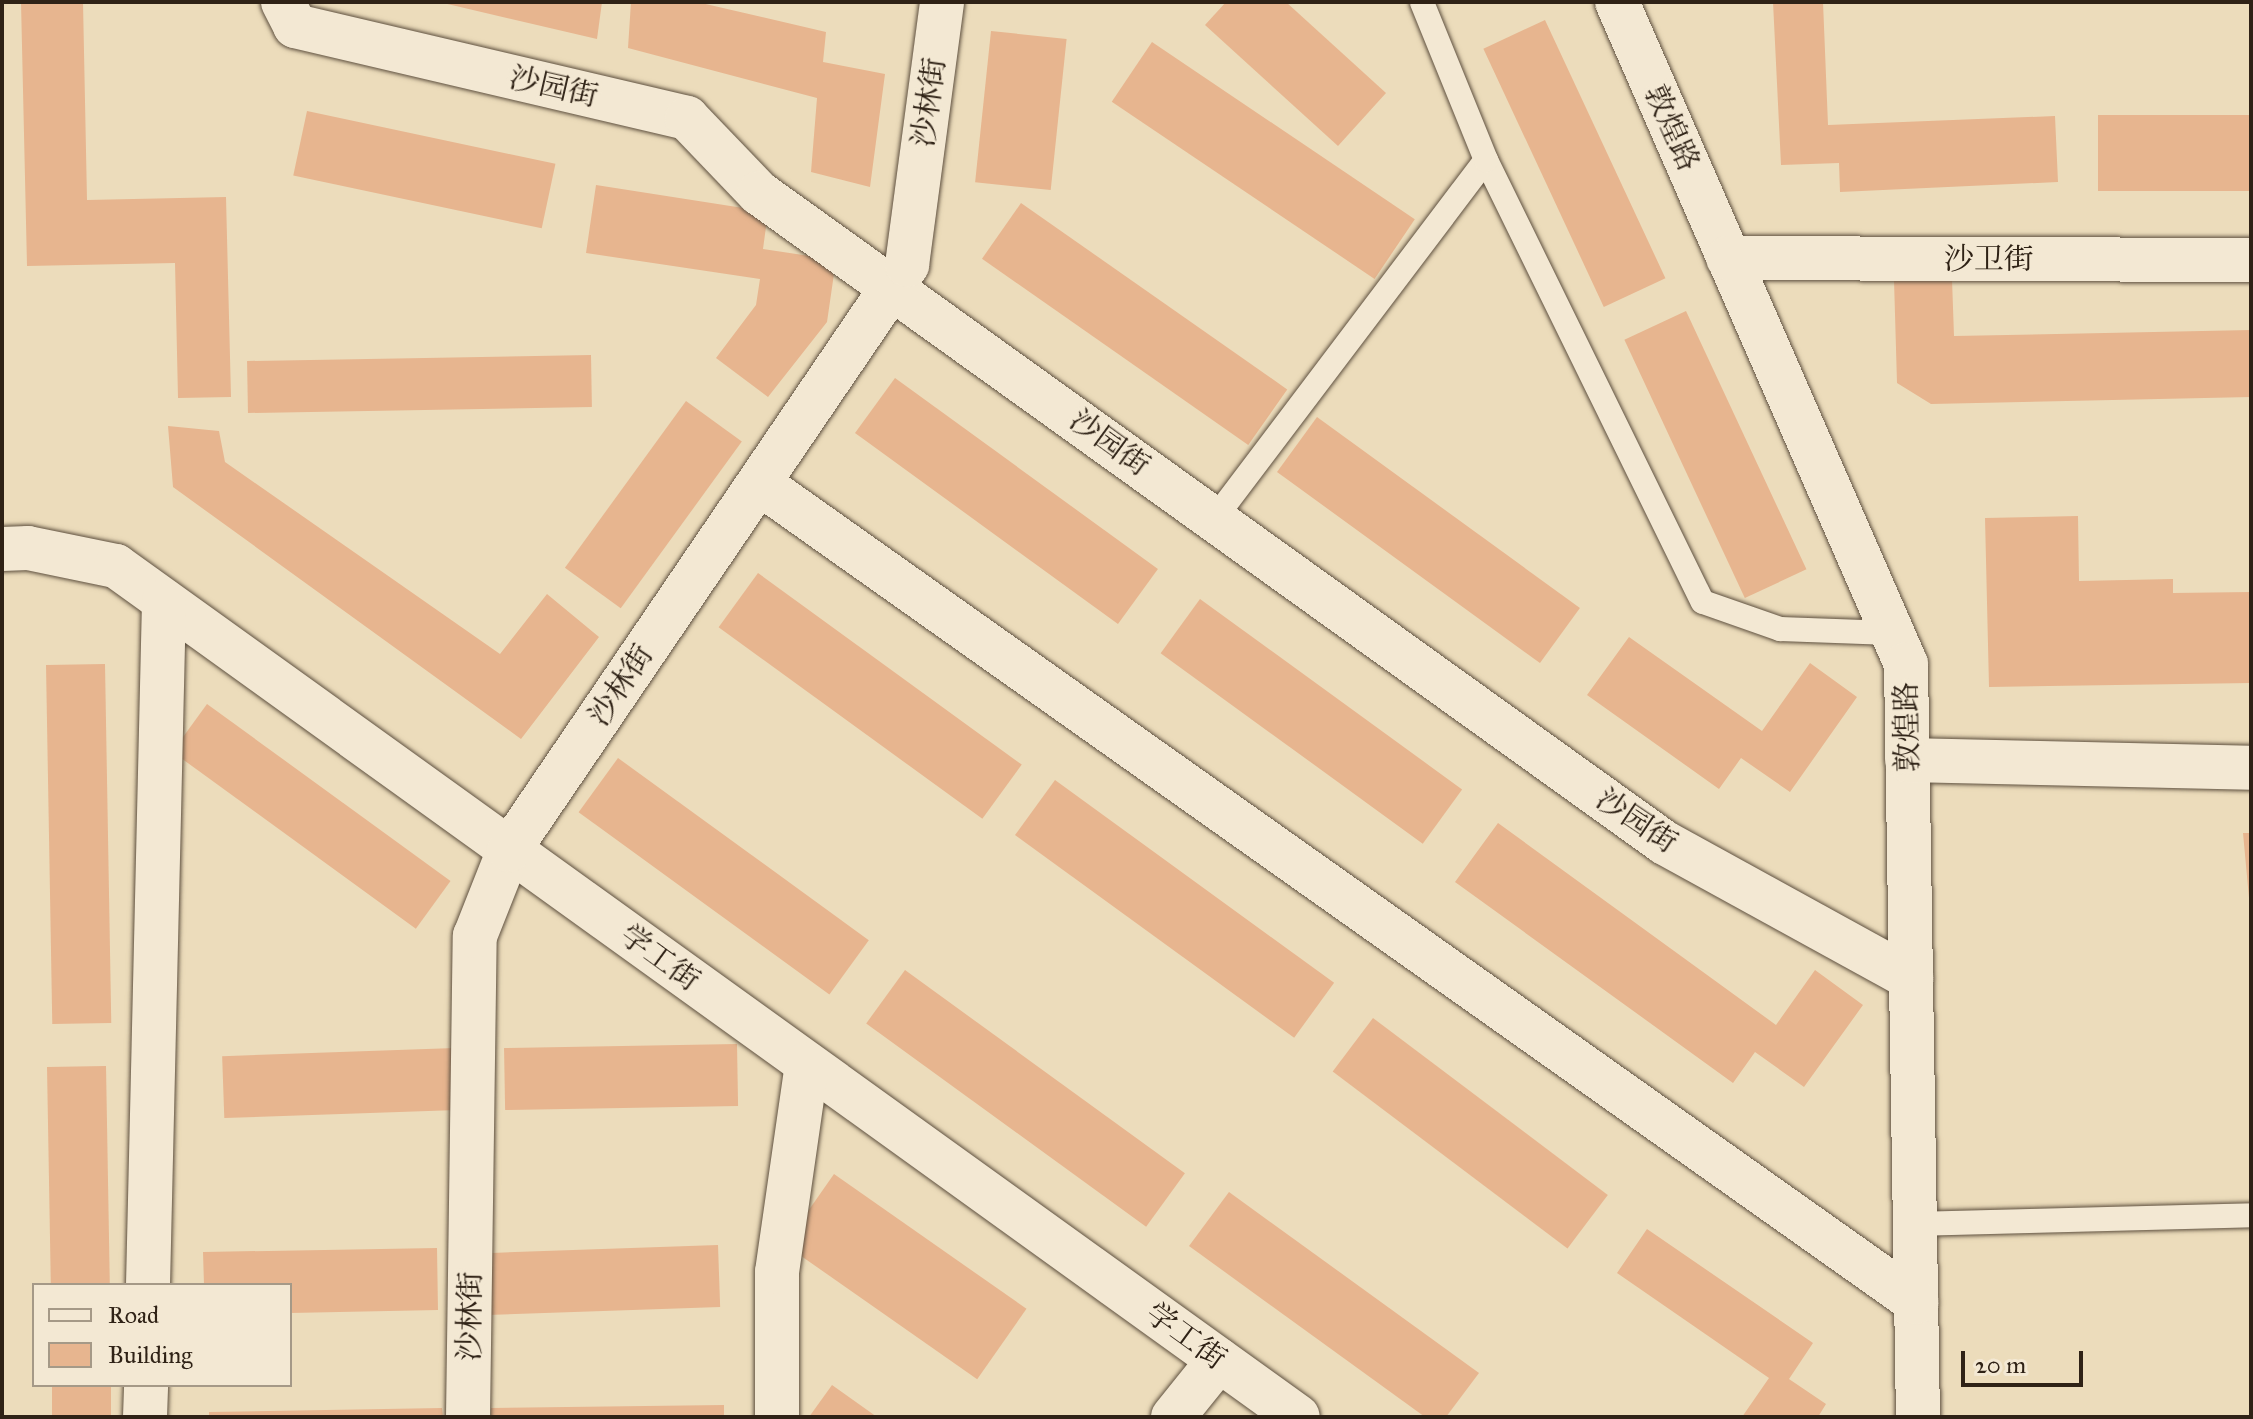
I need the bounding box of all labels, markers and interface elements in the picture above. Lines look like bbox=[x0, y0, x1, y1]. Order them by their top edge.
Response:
street label: 沙林街 bbox=[905, 55, 953, 149]
street label: 沙园街 bbox=[506, 59, 602, 115]
street label: 敦煌路 bbox=[1637, 80, 1707, 176]
street label: 沙卫街 bbox=[1944, 241, 2034, 277]
street label: 沙园街 bbox=[1063, 402, 1157, 484]
street label: 沙林街 bbox=[581, 638, 661, 732]
street label: 敦煌路 bbox=[1888, 682, 1926, 772]
street label: 沙园街 bbox=[1590, 781, 1684, 861]
street label: 学工街 bbox=[613, 917, 707, 999]
street label: 沙林街 bbox=[451, 1271, 489, 1361]
legend bbox=[32, 1283, 292, 1387]
street label: 学工街 bbox=[1139, 1295, 1233, 1377]
text: Road bbox=[108, 1300, 159, 1330]
scale bar bbox=[1965, 1335, 2087, 1385]
text: Building bbox=[108, 1340, 193, 1370]
text: 20 m bbox=[1975, 1350, 2026, 1380]

